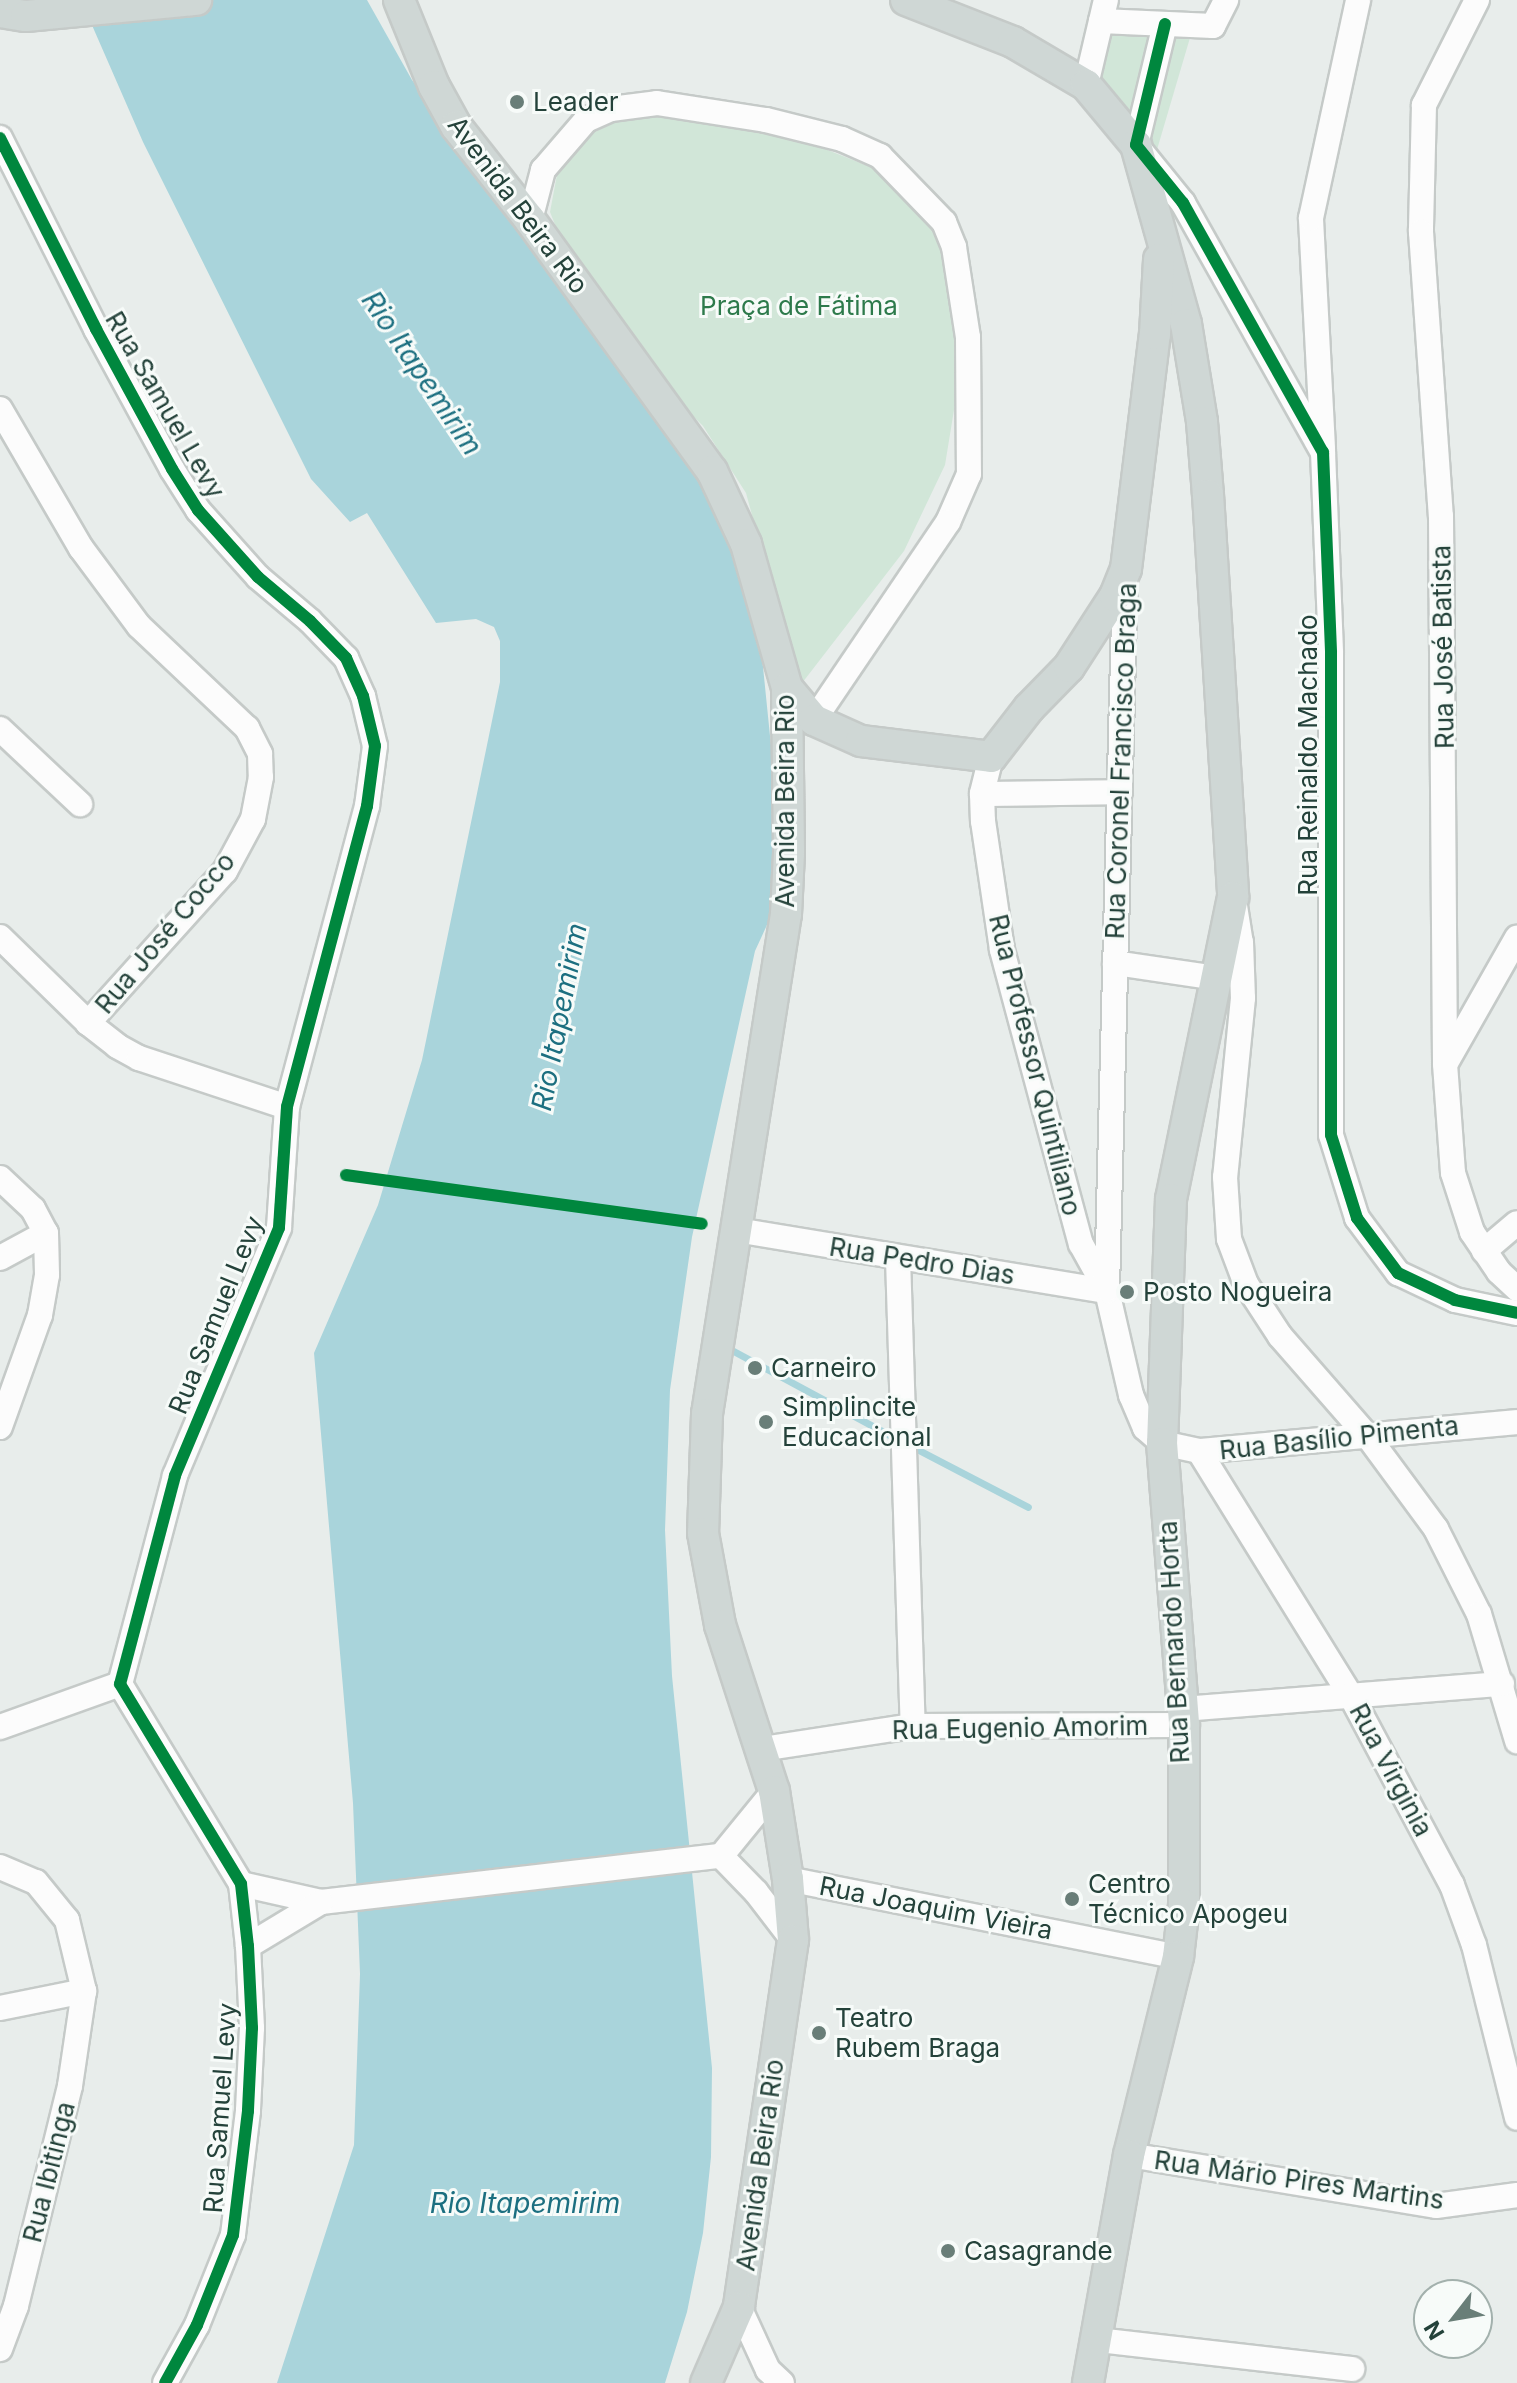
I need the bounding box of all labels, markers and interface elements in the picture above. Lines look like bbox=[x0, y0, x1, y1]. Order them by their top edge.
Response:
place label: Leader bbox=[533, 86, 619, 118]
marker: Leader bbox=[508, 93, 526, 111]
street label: Avenida Beira Rio bbox=[441, 110, 595, 300]
water label: Rio Itapemirim bbox=[355, 285, 489, 461]
park label: Praça de Fátima bbox=[700, 290, 898, 322]
street label: Rua Samuel Levy bbox=[99, 306, 231, 504]
street label: Rua José Batista bbox=[1426, 545, 1460, 749]
street label: Rua Coronel Francisco Braga bbox=[1099, 582, 1143, 940]
street label: Rua Reinaldo Machado bbox=[1292, 614, 1324, 896]
street label: Avenida Beira Rio bbox=[769, 694, 801, 908]
street label: Rua José Cocco bbox=[89, 846, 241, 1020]
street label: Rua Professor Quintiliano bbox=[982, 911, 1088, 1219]
water label: Rio Itapemirim bbox=[524, 920, 594, 1114]
street label: Rua Samuel Levy bbox=[162, 1211, 270, 1419]
street label: Rua Pedro Dias bbox=[827, 1231, 1017, 1291]
place label: Posto Nogueira bbox=[1143, 1276, 1332, 1308]
marker: Posto Nogueira bbox=[1118, 1283, 1136, 1301]
place label: Carneiro bbox=[771, 1352, 877, 1384]
marker: Carneiro bbox=[746, 1359, 764, 1377]
place label: Simplincite Educacional bbox=[782, 1391, 932, 1452]
street label: Rua Basílio Pimenta bbox=[1218, 1410, 1460, 1466]
marker: Simplincite Educacional bbox=[757, 1413, 775, 1431]
street label: Rua Bernardo Horta bbox=[1152, 1520, 1196, 1764]
street label: Rua Virginia bbox=[1343, 1698, 1439, 1842]
street label: Rua Eugenio Amorim bbox=[892, 1710, 1148, 1746]
place label: Centro Técnico Apogeu bbox=[1088, 1868, 1288, 1930]
street label: Rua Joaquim Vieira bbox=[817, 1870, 1055, 1946]
marker: Centro Técnico Apogeu bbox=[1063, 1890, 1081, 1908]
street label: Rua Samuel Levy bbox=[197, 2002, 243, 2214]
place label: Teatro Rubem Braga bbox=[835, 2002, 1000, 2064]
marker: Teatro Rubem Braga bbox=[810, 2024, 828, 2042]
street label: Avenida Beira Rio bbox=[730, 2057, 790, 2273]
street label: Rua Ibitinga bbox=[16, 2098, 82, 2246]
street label: Rua Mário Pires Martins bbox=[1152, 2144, 1446, 2216]
water label: Rio Itapemirim bbox=[430, 2186, 620, 2220]
place label: Casagrande bbox=[964, 2235, 1113, 2267]
marker: Casagrande bbox=[939, 2242, 957, 2260]
north arrow bbox=[1413, 2279, 1493, 2359]
text: N bbox=[1419, 2316, 1450, 2344]

